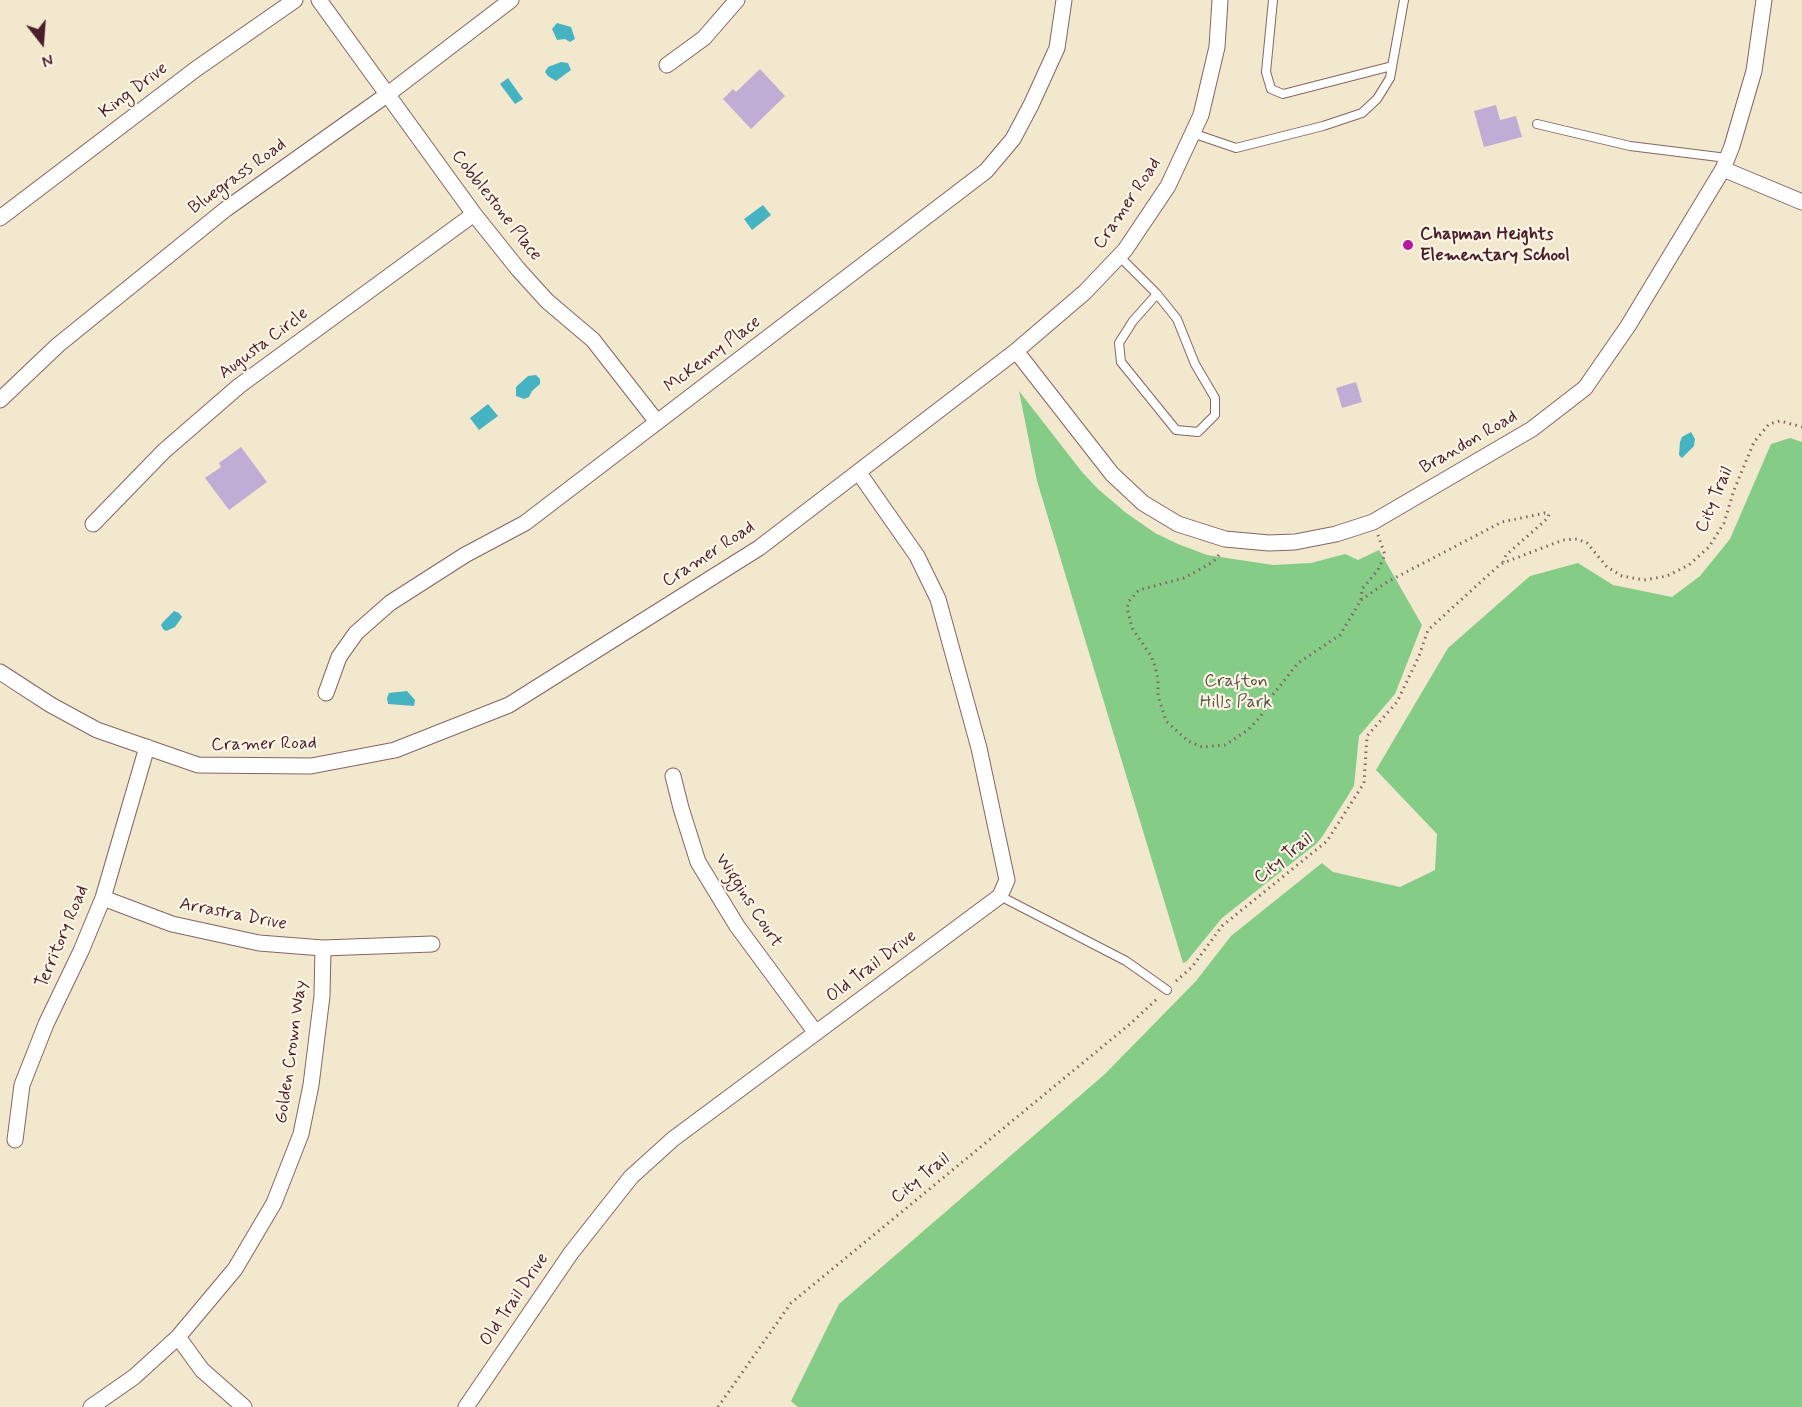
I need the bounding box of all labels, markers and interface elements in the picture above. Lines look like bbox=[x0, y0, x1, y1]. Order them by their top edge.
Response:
north arrow bbox=[12, 12, 72, 72]
text: N bbox=[39, 48, 56, 71]
street label: King Drive bbox=[96, 58, 172, 124]
street label: Bluegrass Road bbox=[185, 134, 291, 220]
street label: Cobblestone Place bbox=[446, 146, 546, 266]
street label: Cramer Road bbox=[1090, 154, 1166, 254]
place label: Chapman Heights Elementary School bbox=[1420, 224, 1570, 266]
marker: Chapman Heights Elementary School bbox=[1401, 238, 1415, 252]
street label: Augusta Circle bbox=[215, 303, 313, 385]
street label: McKenny Place bbox=[661, 312, 765, 398]
street label: Brandon Road bbox=[1416, 406, 1522, 480]
street label: City Trail bbox=[1692, 464, 1738, 536]
street label: Cramer Road bbox=[659, 517, 759, 593]
park label: Crafton Hills Park bbox=[1200, 671, 1272, 714]
street label: Cramer Road bbox=[211, 733, 317, 757]
street label: City Trail bbox=[1250, 829, 1318, 889]
street label: Wiggins Court bbox=[710, 850, 786, 952]
street label: Territory Road bbox=[32, 882, 94, 992]
street label: Arrastra Drive bbox=[178, 894, 288, 936]
street label: Old Trail Drive bbox=[823, 926, 921, 1008]
street label: Golden Crown Way bbox=[271, 979, 313, 1125]
street label: City Trail bbox=[887, 1149, 955, 1209]
street label: Old Trail Drive bbox=[476, 1249, 554, 1351]

